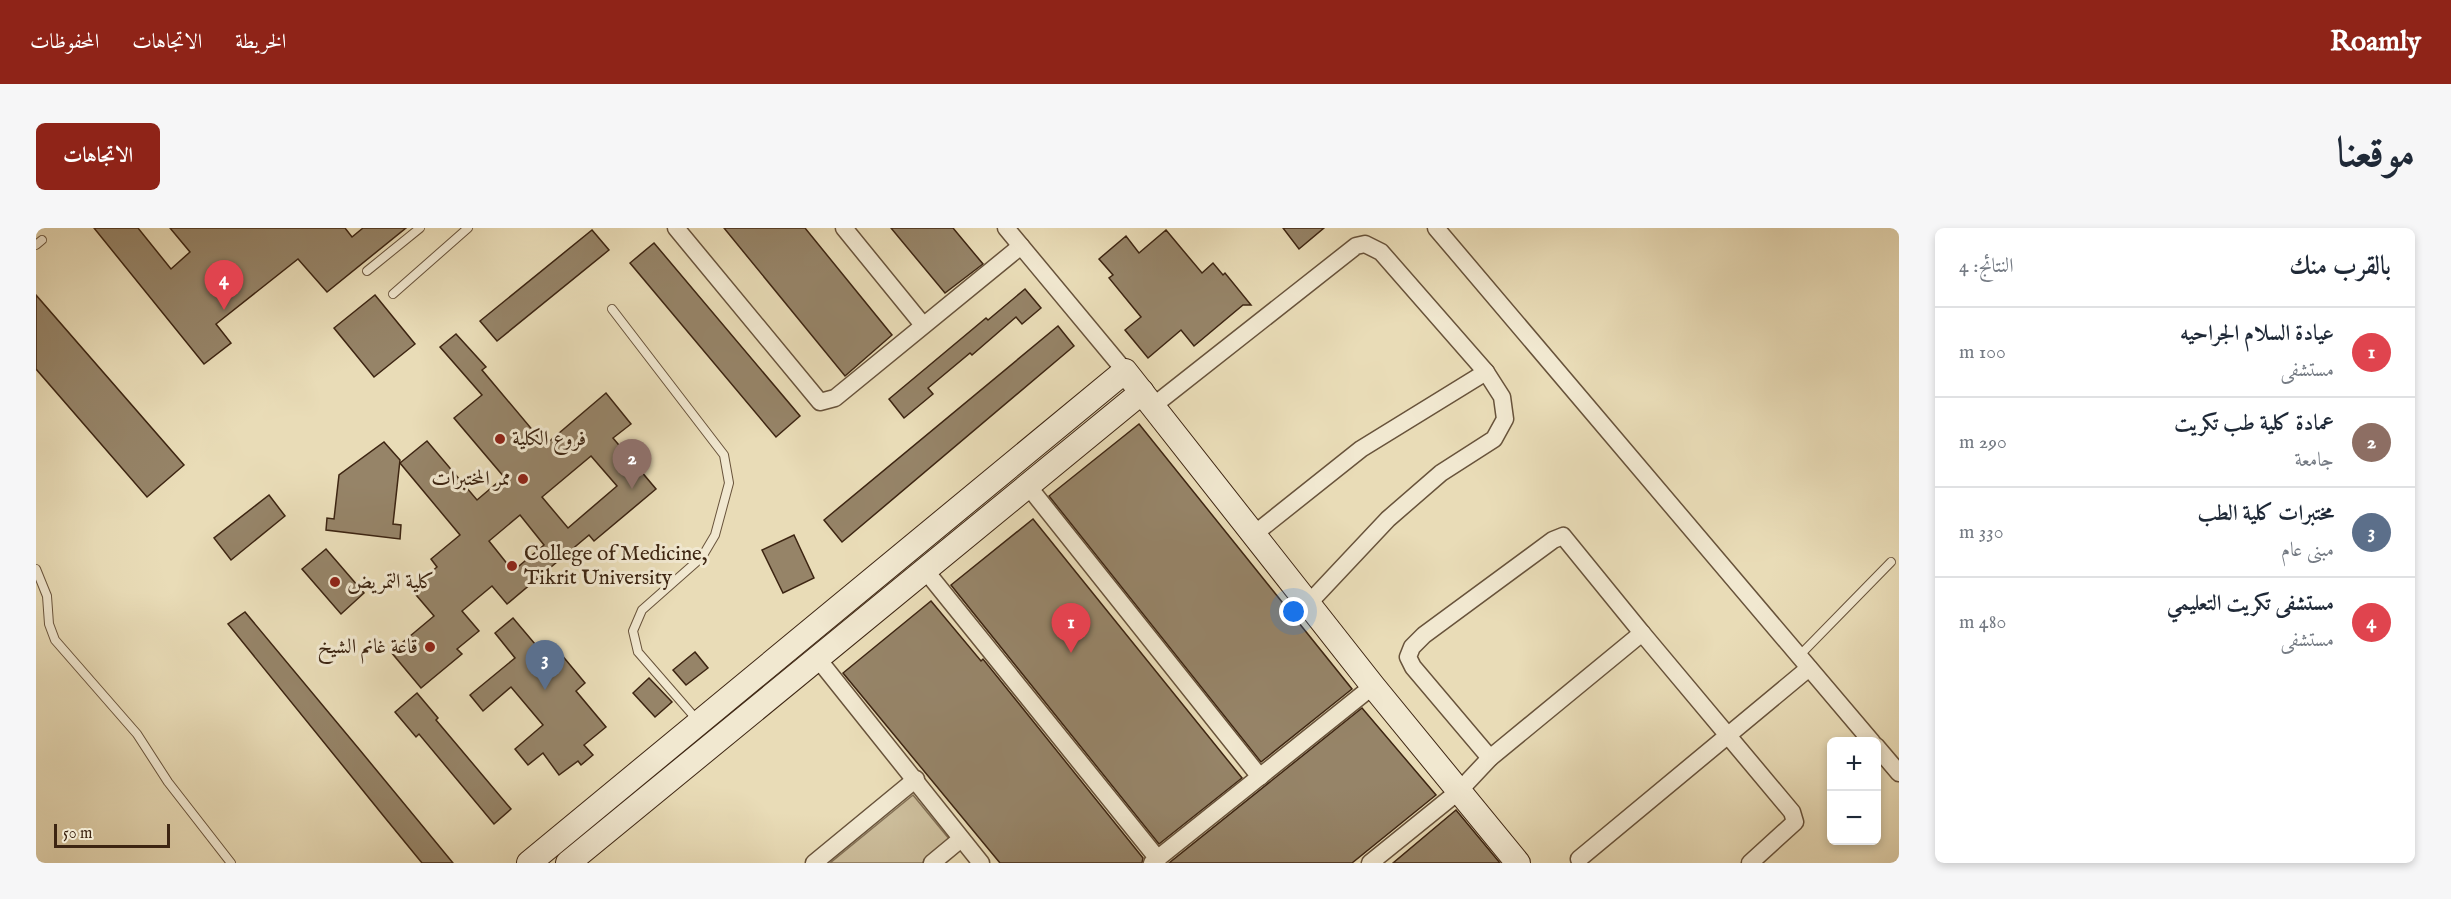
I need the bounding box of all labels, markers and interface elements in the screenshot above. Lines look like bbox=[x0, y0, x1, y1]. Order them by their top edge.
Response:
text: Roamly bbox=[2330, 25, 2421, 60]
text: المحفوظات bbox=[30, 29, 99, 56]
text: الاتجاهات bbox=[132, 29, 202, 56]
text: الخريطة bbox=[235, 29, 286, 56]
button: الاتجاهات bbox=[36, 123, 160, 190]
text: موقعنا bbox=[2337, 128, 2415, 181]
text: بالقرب منك bbox=[2289, 250, 2391, 283]
text: النتائج: 4 bbox=[1959, 254, 2014, 279]
pin: 4 bbox=[204, 260, 243, 310]
text: عيادة السلام الجراحيه bbox=[2180, 320, 2334, 348]
text: 100 m bbox=[1959, 340, 2006, 365]
text: 1 bbox=[2368, 340, 2375, 365]
text: مستشفى bbox=[2281, 358, 2334, 383]
text: عمادة كلية طب تكريت bbox=[2174, 410, 2334, 438]
place label: فروع الكلية bbox=[512, 426, 586, 456]
text: 290 m bbox=[1959, 430, 2007, 455]
text: 2 bbox=[2367, 430, 2376, 455]
marker: فروع الكلية bbox=[493, 432, 507, 446]
pin: 2 bbox=[612, 440, 652, 489]
text: جامعة bbox=[2295, 448, 2334, 473]
place label: ممر المختبرات bbox=[431, 466, 511, 493]
marker: ممر المختبرات bbox=[516, 472, 530, 486]
text: مختبرات كلية الطب bbox=[2198, 500, 2334, 528]
text: 330 m bbox=[1959, 520, 2004, 545]
text: 3 bbox=[2368, 520, 2375, 545]
text: مبنى عام bbox=[2281, 538, 2334, 563]
place label: College of Medicine, Tikrit University bbox=[524, 541, 707, 592]
marker: College of Medicine, Tikrit University bbox=[505, 559, 519, 573]
place label: كلية التمريض bbox=[347, 569, 435, 596]
marker: كلية التمريض bbox=[328, 575, 342, 589]
text: مستشفى تكريت التعليمي bbox=[2167, 590, 2334, 618]
your location bbox=[1279, 597, 1308, 626]
pin: 1 bbox=[1052, 604, 1090, 653]
text: 480 m bbox=[1959, 610, 2006, 635]
text: 4 bbox=[2367, 610, 2376, 635]
text: مستشفى bbox=[2281, 628, 2334, 653]
place label: قاعة غانم الشيخ bbox=[318, 634, 418, 665]
marker: قاعة غانم الشيخ bbox=[423, 640, 437, 654]
pin: 3 bbox=[526, 640, 564, 690]
map controls bbox=[1827, 737, 1881, 845]
button: + bbox=[1827, 737, 1881, 791]
button: − bbox=[1827, 791, 1881, 845]
scale bar bbox=[54, 821, 170, 848]
text: 50 m bbox=[63, 824, 92, 844]

